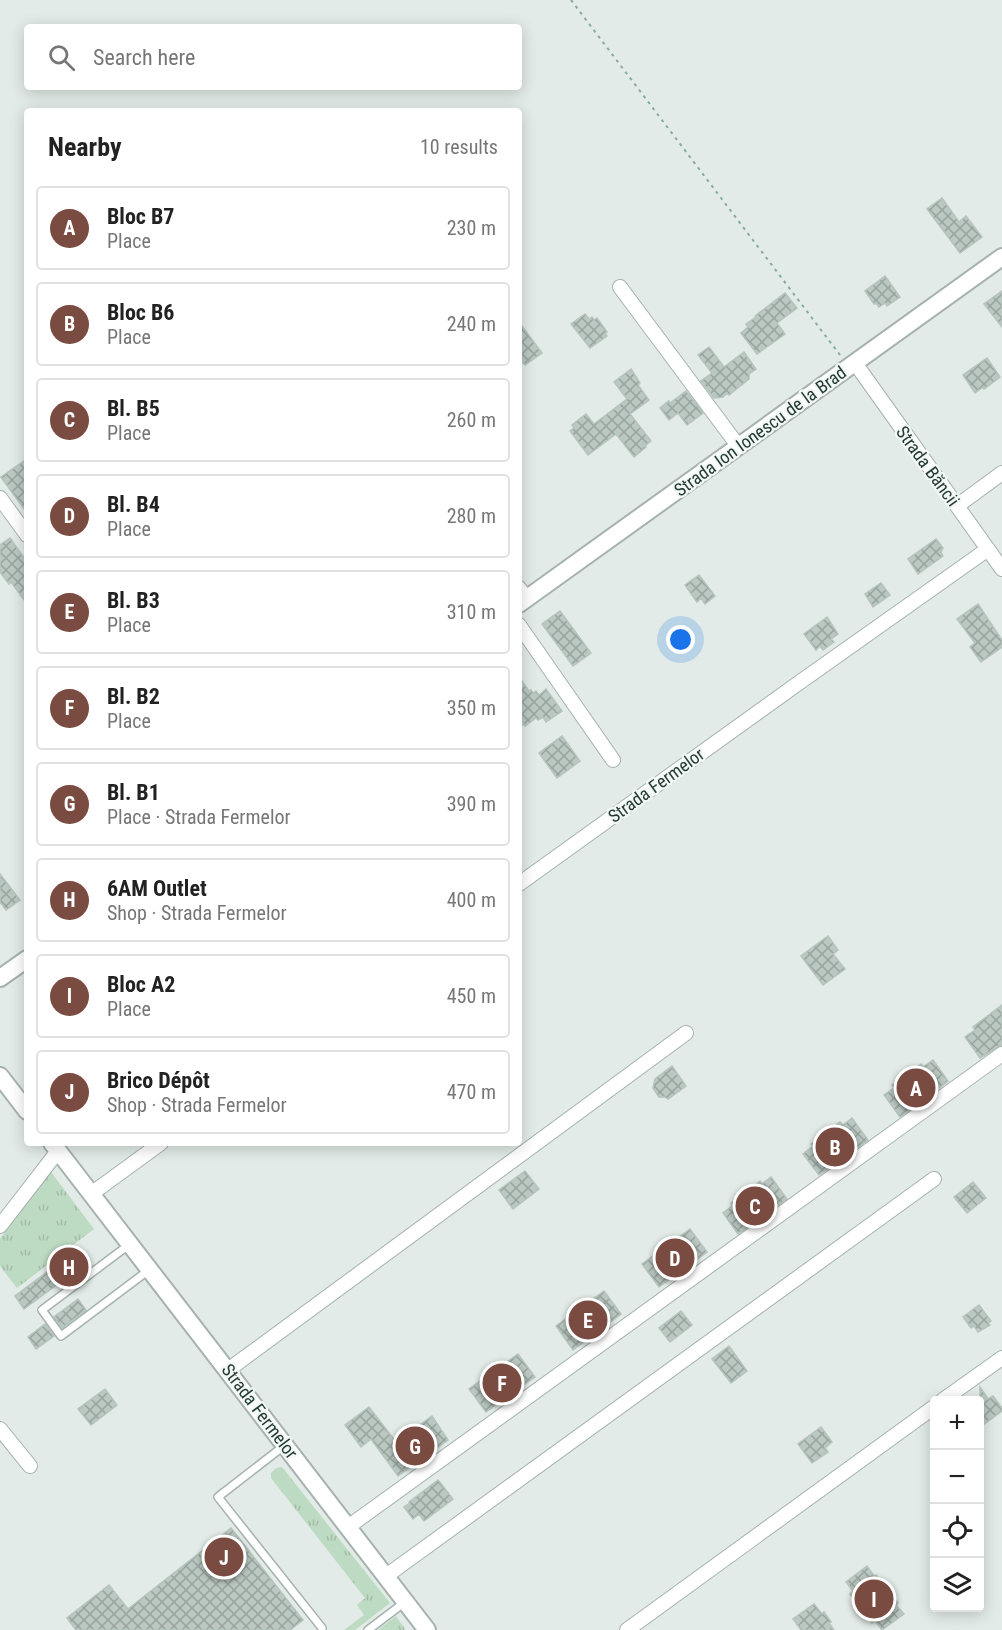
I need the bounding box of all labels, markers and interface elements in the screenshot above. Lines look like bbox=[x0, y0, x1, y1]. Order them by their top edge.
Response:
search box bbox=[24, 24, 522, 90]
icon: search bbox=[45, 41, 78, 74]
text: Search here bbox=[93, 45, 195, 70]
text: Nearby bbox=[48, 132, 122, 162]
text: 10 results bbox=[420, 135, 498, 159]
text: Bloc B7 bbox=[107, 204, 174, 229]
text: A bbox=[64, 216, 75, 240]
text: 230 m bbox=[447, 216, 496, 240]
text: Place bbox=[107, 229, 151, 253]
text: Bloc B6 bbox=[107, 300, 174, 325]
text: B bbox=[64, 312, 75, 336]
text: 240 m bbox=[447, 312, 496, 336]
text: Place bbox=[107, 325, 151, 349]
street label: Strada Ion Ionescu de la Brad bbox=[670, 362, 850, 500]
text: Bl. B5 bbox=[107, 396, 160, 421]
text: C bbox=[64, 408, 75, 432]
text: 260 m bbox=[447, 408, 496, 432]
text: Place bbox=[107, 421, 151, 445]
street label: Strada Băncii bbox=[892, 422, 964, 510]
text: Bl. B4 bbox=[107, 492, 160, 517]
text: D bbox=[64, 504, 75, 528]
text: 280 m bbox=[447, 504, 496, 528]
text: Place bbox=[107, 517, 151, 541]
text: Bl. B3 bbox=[107, 588, 160, 613]
text: E bbox=[65, 600, 74, 624]
text: 310 m bbox=[447, 600, 496, 624]
text: Place bbox=[107, 613, 151, 637]
your location bbox=[666, 625, 695, 654]
text: Bl. B2 bbox=[107, 684, 160, 709]
text: F bbox=[65, 696, 74, 720]
text: 350 m bbox=[447, 696, 496, 720]
text: Place bbox=[107, 709, 151, 733]
street label: Strada Fermelor bbox=[604, 743, 708, 827]
text: Bl. B1 bbox=[107, 780, 160, 805]
text: G bbox=[64, 792, 75, 816]
text: 390 m bbox=[447, 792, 496, 816]
text: Place · Strada Fermelor bbox=[107, 805, 291, 829]
text: 6AM Outlet bbox=[107, 876, 207, 901]
text: H bbox=[63, 888, 76, 912]
text: 400 m bbox=[447, 888, 496, 912]
text: Shop · Strada Fermelor bbox=[107, 901, 287, 925]
text: Bloc A2 bbox=[107, 972, 175, 997]
text: I bbox=[67, 984, 72, 1008]
text: 450 m bbox=[447, 984, 496, 1008]
text: Place bbox=[107, 997, 151, 1021]
pin: A bbox=[896, 1066, 936, 1110]
text: Brico Dépôt bbox=[107, 1068, 210, 1093]
text: J bbox=[65, 1080, 74, 1104]
text: 470 m bbox=[447, 1080, 496, 1104]
text: Shop · Strada Fermelor bbox=[107, 1093, 287, 1117]
pin: B bbox=[816, 1124, 854, 1170]
pin: C bbox=[736, 1184, 774, 1228]
pin: D bbox=[656, 1236, 694, 1280]
pin: H bbox=[50, 1244, 88, 1290]
pin: E bbox=[568, 1298, 608, 1342]
street label: Strada Fermelor bbox=[218, 1360, 303, 1463]
pin: F bbox=[482, 1360, 522, 1406]
map controls bbox=[930, 1396, 984, 1612]
button: + bbox=[930, 1396, 984, 1450]
pin: G bbox=[396, 1424, 434, 1468]
button: − bbox=[930, 1450, 984, 1504]
button: locate bbox=[930, 1504, 984, 1558]
pin: J bbox=[204, 1534, 244, 1580]
button: layers bbox=[930, 1558, 984, 1612]
pin: I bbox=[854, 1576, 894, 1622]

